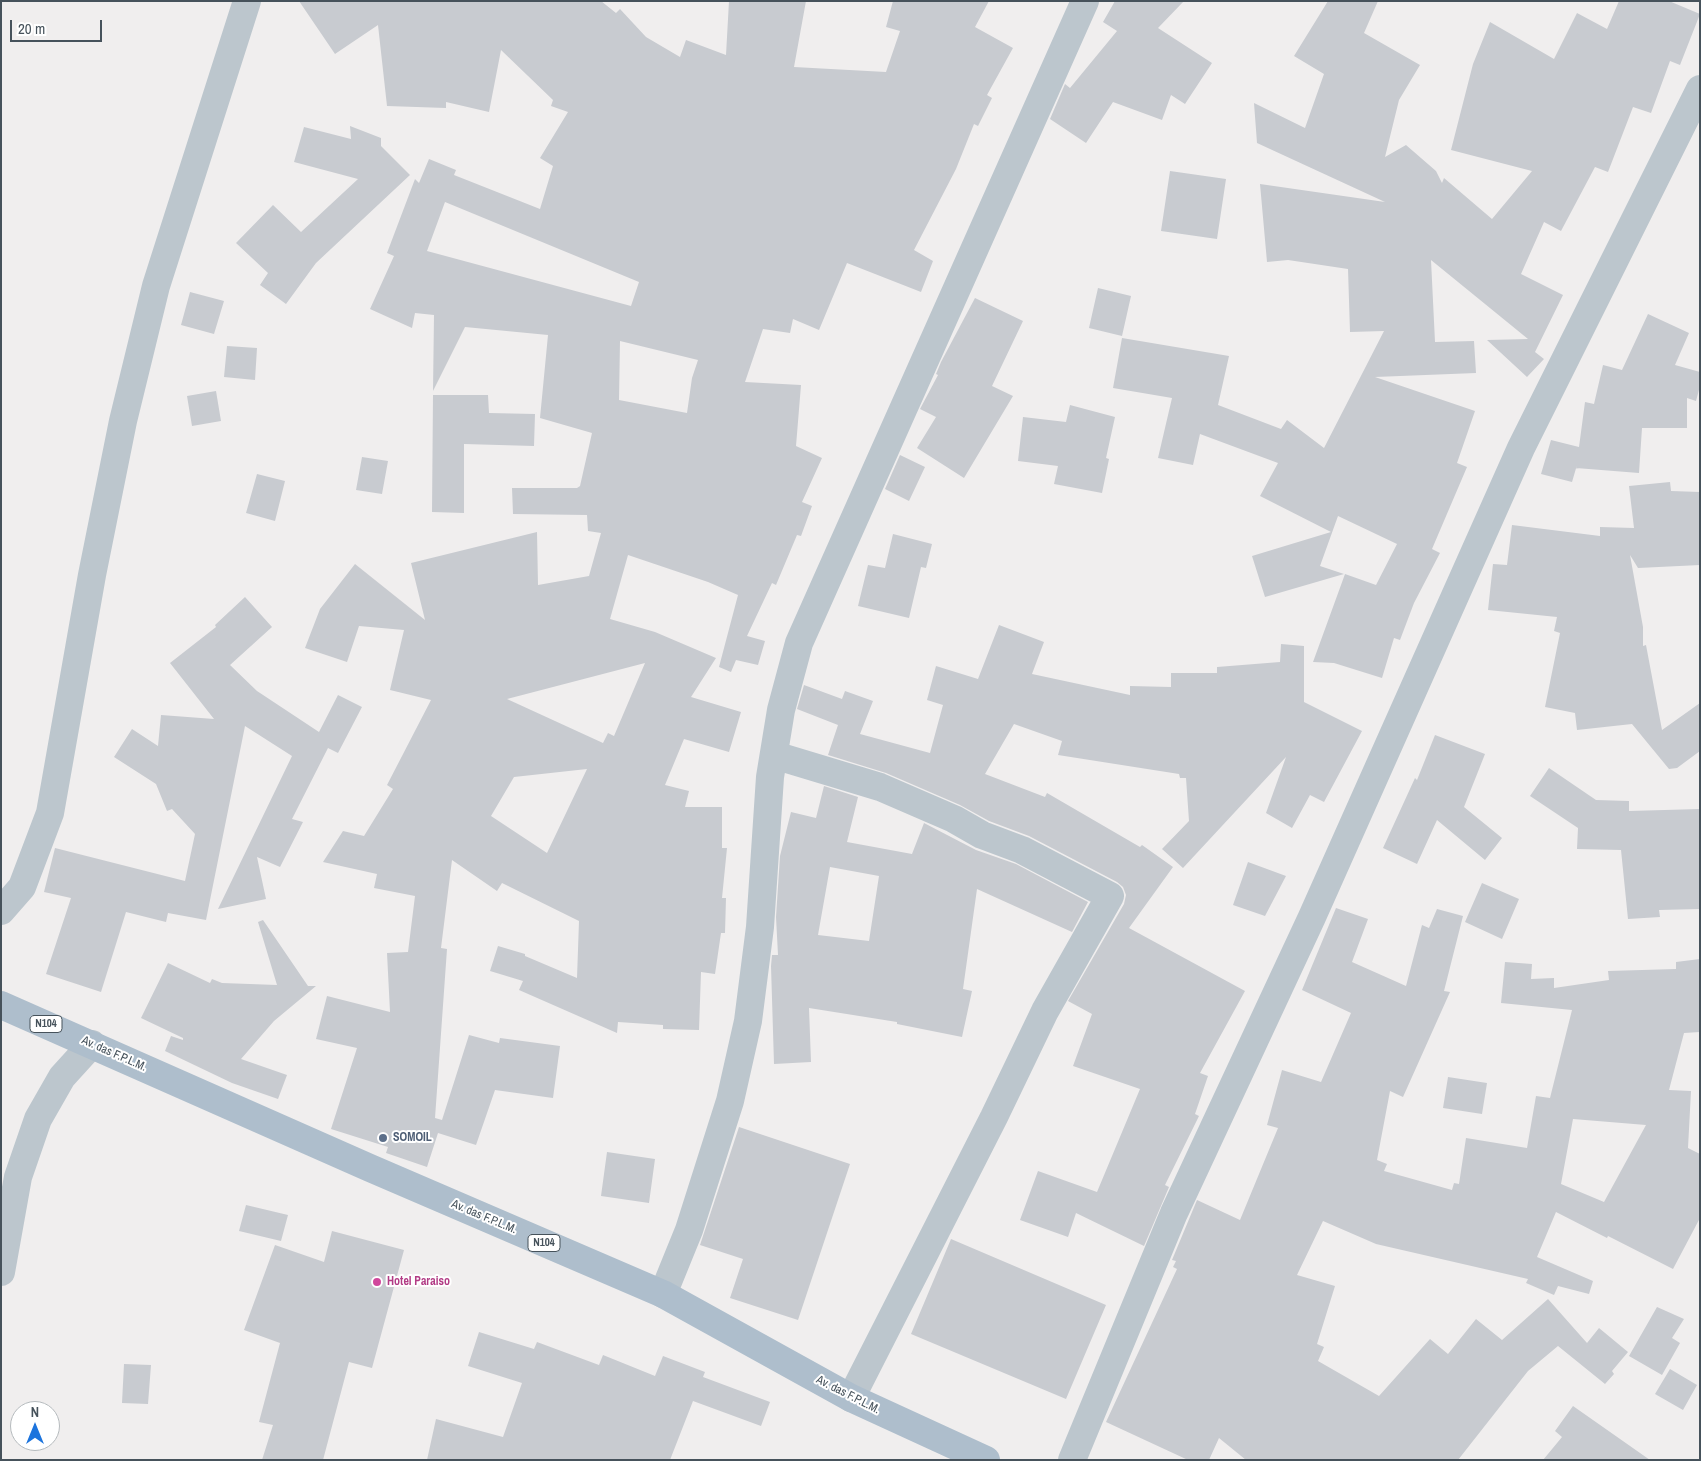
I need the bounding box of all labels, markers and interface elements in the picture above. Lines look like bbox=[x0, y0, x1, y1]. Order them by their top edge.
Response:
scale bar bbox=[12, 10, 105, 42]
text: 20 m bbox=[18, 18, 45, 39]
road number: N104 bbox=[30, 1016, 62, 1032]
street label: Av. das F.P.L.M. bbox=[79, 1033, 149, 1075]
place label: SOMOIL bbox=[393, 1131, 432, 1145]
marker: SOMOIL bbox=[377, 1132, 389, 1144]
street label: Av. das F.P.L.M. bbox=[449, 1197, 519, 1237]
road number: N104 bbox=[528, 1234, 560, 1252]
place label: Hotel Paraiso bbox=[387, 1275, 450, 1289]
marker: Hotel Paraiso bbox=[371, 1276, 383, 1288]
street label: Av. das F.P.L.M. bbox=[814, 1373, 882, 1417]
north arrow bbox=[10, 1401, 60, 1451]
text: N bbox=[31, 1403, 39, 1421]

